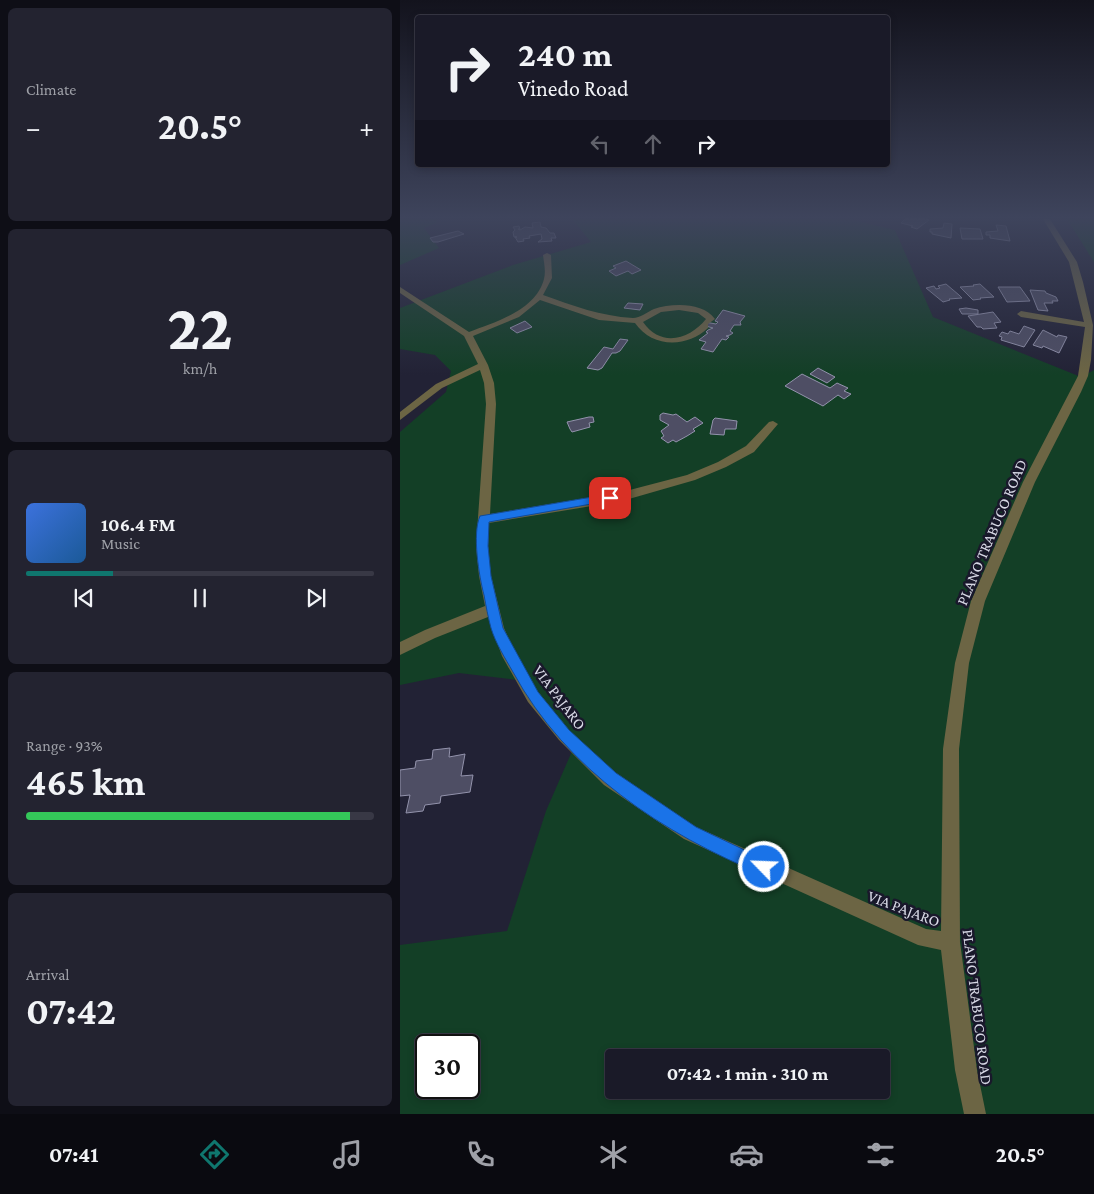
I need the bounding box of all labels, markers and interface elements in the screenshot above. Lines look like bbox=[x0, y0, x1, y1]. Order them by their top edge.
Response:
icon: right bbox=[435, 35, 500, 100]
text: 240 m bbox=[518, 35, 612, 74]
text: Vinedo Road bbox=[518, 76, 629, 101]
text: Climate bbox=[26, 81, 76, 98]
text: 20.5° bbox=[158, 105, 242, 147]
text: − bbox=[26, 112, 41, 143]
text: + bbox=[359, 112, 374, 143]
icon: left bbox=[586, 130, 614, 158]
icon: ahead bbox=[639, 130, 667, 158]
icon: right bbox=[692, 130, 720, 158]
text: 22 bbox=[167, 291, 233, 363]
text: km/h bbox=[183, 360, 217, 377]
street label: PLANO TRABUCO ROAD bbox=[953, 457, 1030, 608]
pin bbox=[589, 477, 631, 519]
icon: arrive bbox=[596, 484, 624, 512]
text: 106.4 FM bbox=[101, 514, 175, 535]
text: Music bbox=[101, 535, 140, 552]
icon: previous bbox=[70, 584, 98, 612]
icon: pause bbox=[186, 584, 214, 612]
icon: next bbox=[302, 584, 330, 612]
street label: VIA PAJARO bbox=[529, 662, 589, 733]
text: Range · 93% bbox=[26, 737, 103, 754]
text: 465 km bbox=[26, 761, 145, 803]
position arrow bbox=[737, 840, 789, 892]
street label: VIA PAJARO bbox=[865, 887, 942, 931]
street label: PLANO TRABUCO ROAD bbox=[960, 928, 995, 1086]
text: Arrival bbox=[26, 966, 70, 983]
text: 07:42 bbox=[26, 990, 116, 1032]
speed limit sign: 30 bbox=[415, 1034, 480, 1099]
text: 07:42 · 1 min · 310 m bbox=[667, 1063, 828, 1084]
icon: directions bbox=[197, 1137, 232, 1172]
icon: music bbox=[330, 1137, 365, 1172]
icon: phone bbox=[463, 1137, 498, 1172]
icon: climate bbox=[596, 1137, 631, 1172]
icon: car bbox=[729, 1137, 764, 1172]
icon: filters bbox=[863, 1137, 898, 1172]
text: 07:41 bbox=[49, 1142, 98, 1167]
text: 20.5° bbox=[996, 1142, 1045, 1167]

